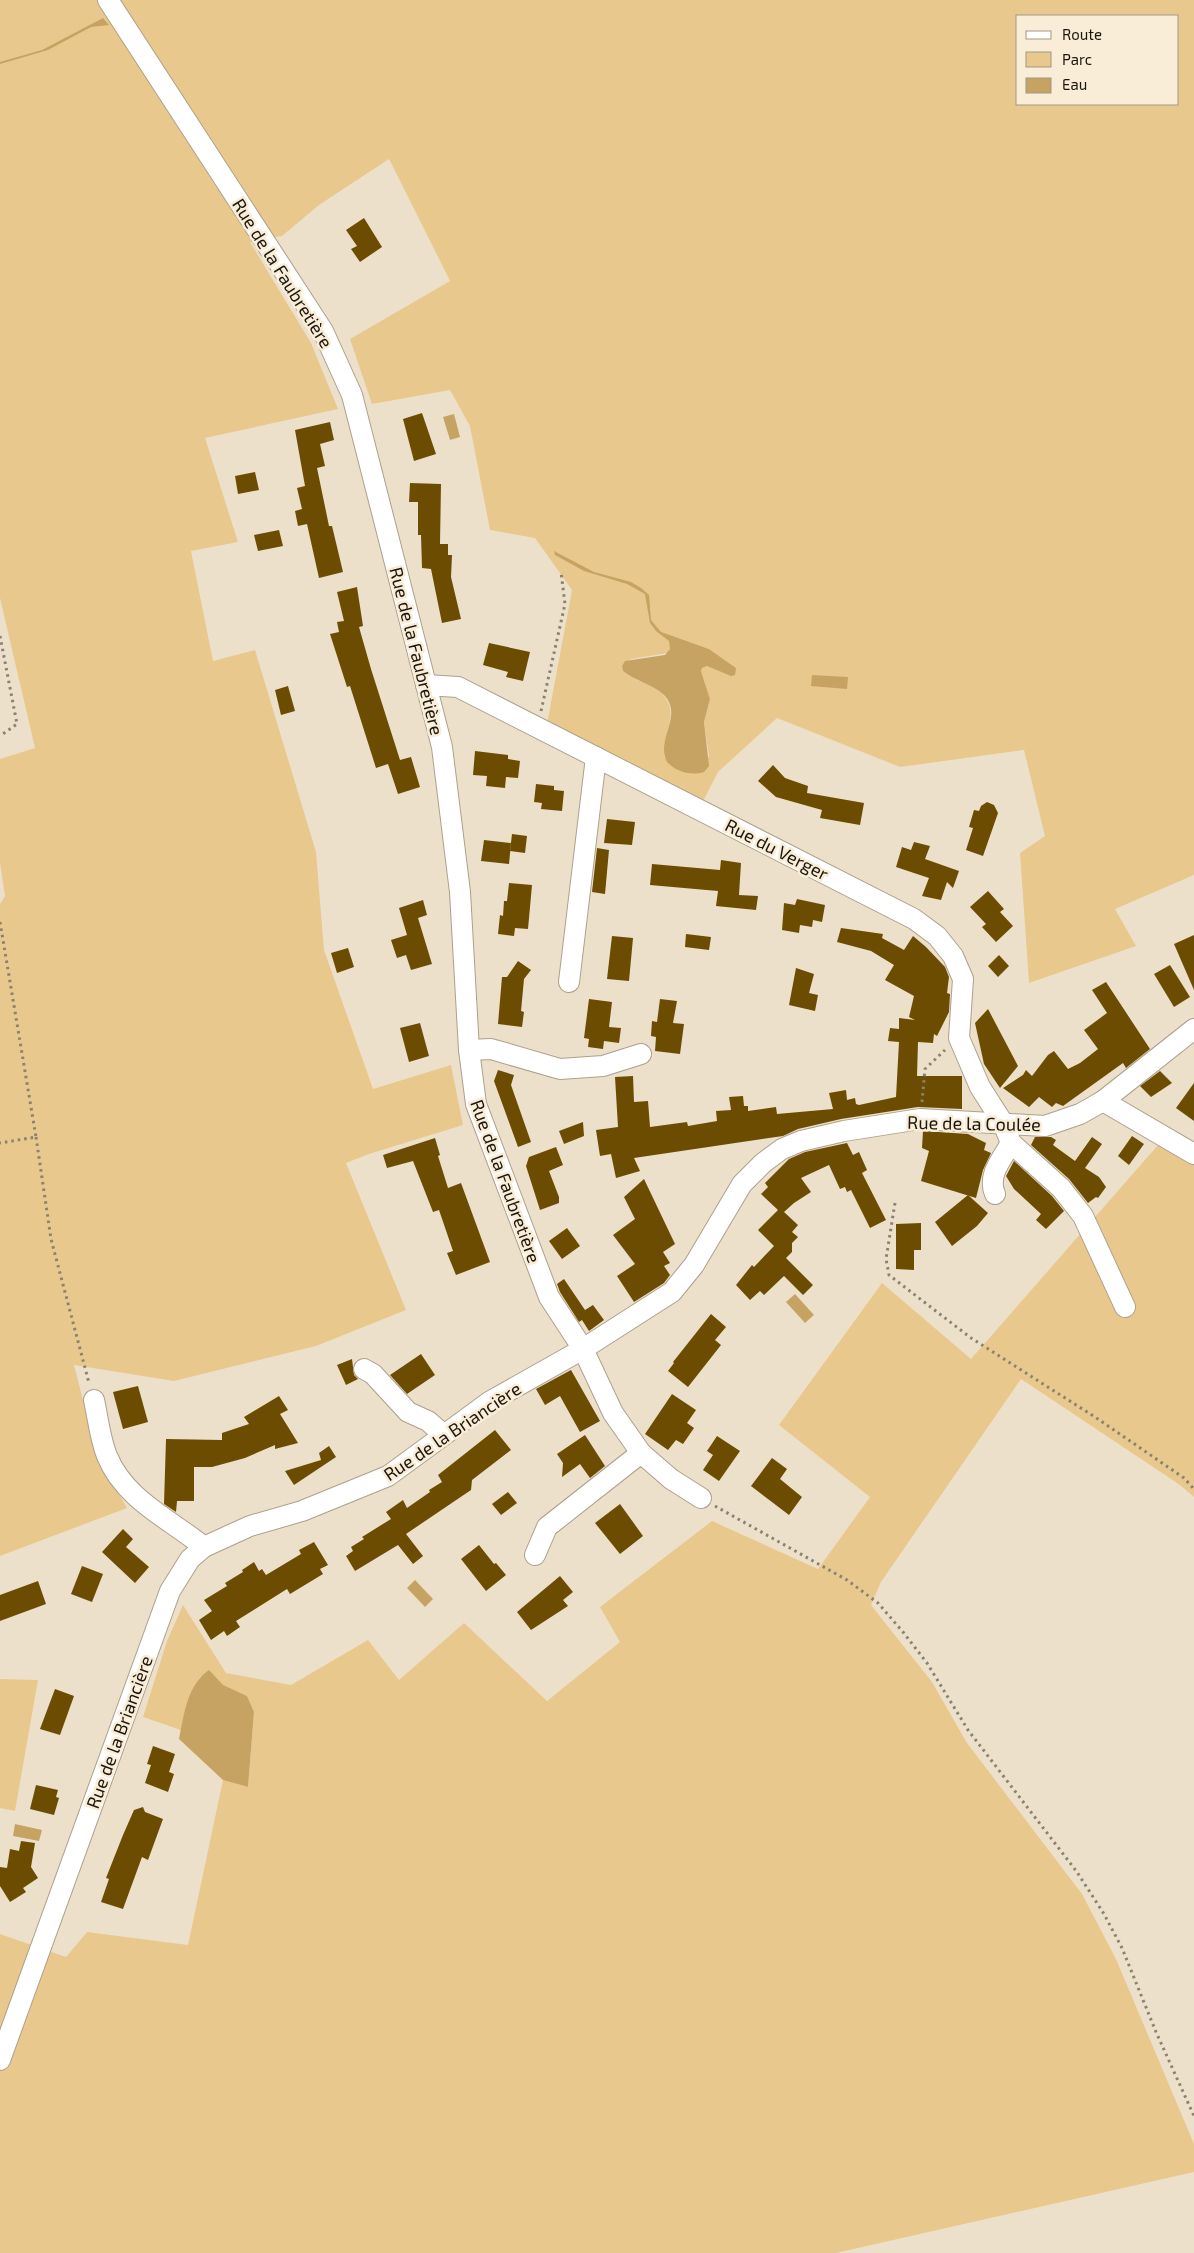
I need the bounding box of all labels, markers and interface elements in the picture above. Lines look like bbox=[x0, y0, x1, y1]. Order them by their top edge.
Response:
legend bbox=[1016, 15, 1179, 105]
text: Route bbox=[1062, 25, 1102, 43]
text: Parc bbox=[1062, 50, 1092, 68]
text: Eau bbox=[1062, 75, 1087, 93]
street label: Rue de la Faubretière bbox=[228, 194, 338, 352]
street label: Rue de la Faubretière bbox=[385, 565, 449, 737]
street label: Rue du Verger bbox=[722, 814, 832, 884]
street label: Rue de la Faubretière bbox=[466, 1096, 546, 1266]
street label: Rue de la Coulée bbox=[907, 1111, 1041, 1135]
street label: Rue de la Briancière bbox=[379, 1377, 525, 1485]
street label: Rue de la Briancière bbox=[81, 1653, 157, 1811]

